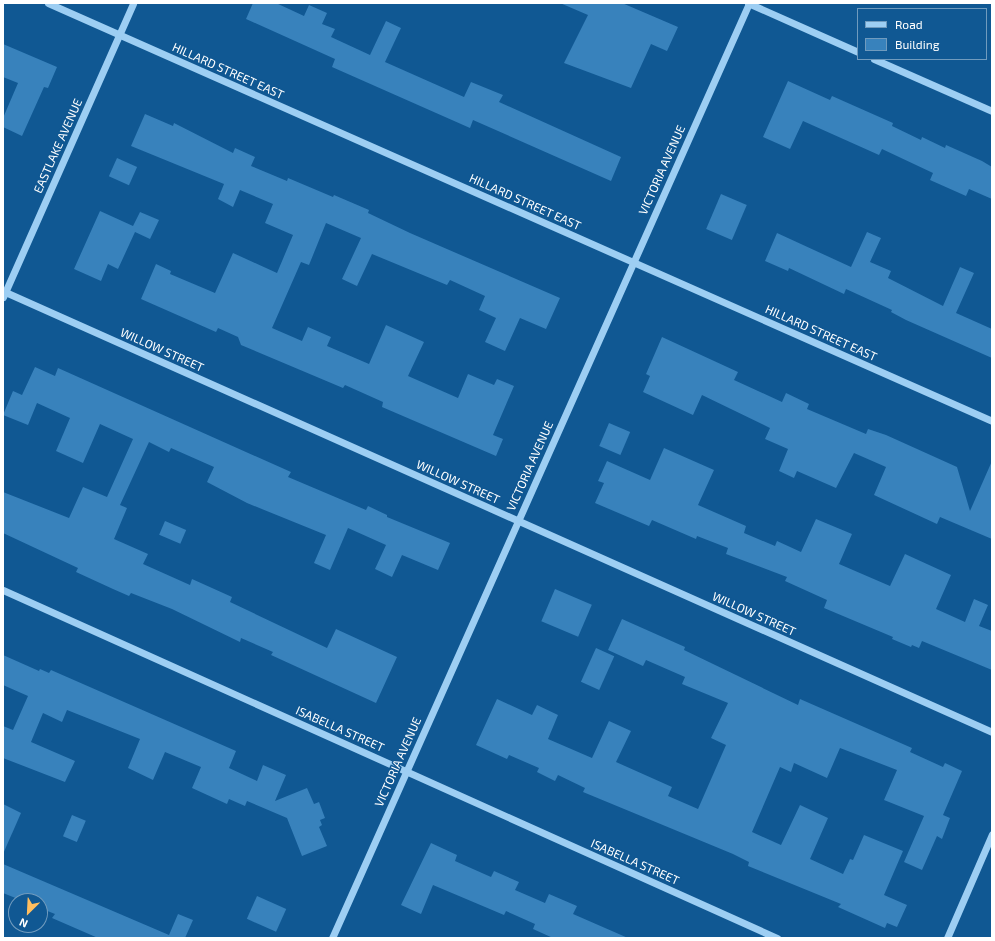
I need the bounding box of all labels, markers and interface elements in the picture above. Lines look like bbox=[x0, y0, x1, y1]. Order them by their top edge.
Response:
legend bbox=[857, 8, 987, 60]
text: Road bbox=[895, 17, 923, 31]
text: Building bbox=[895, 37, 939, 51]
street label: HILLARD STREET EAST bbox=[170, 40, 286, 102]
street label: EASTLAKE AVENUE bbox=[31, 96, 85, 196]
street label: VICTORIA AVENUE bbox=[636, 123, 688, 217]
street label: HILLARD STREET EAST bbox=[467, 171, 583, 233]
street label: HILLARD STREET EAST bbox=[763, 302, 879, 364]
street label: WILLOW STREET bbox=[118, 325, 206, 375]
street label: VICTORIA AVENUE bbox=[504, 419, 556, 513]
street label: WILLOW STREET bbox=[414, 457, 502, 507]
street label: WILLOW STREET bbox=[710, 589, 798, 639]
street label: ISABELLA STREET bbox=[293, 703, 387, 755]
street label: VICTORIA AVENUE bbox=[372, 715, 424, 809]
street label: ISABELLA STREET bbox=[588, 836, 682, 888]
north arrow bbox=[8, 893, 48, 933]
text: N bbox=[17, 916, 30, 931]

